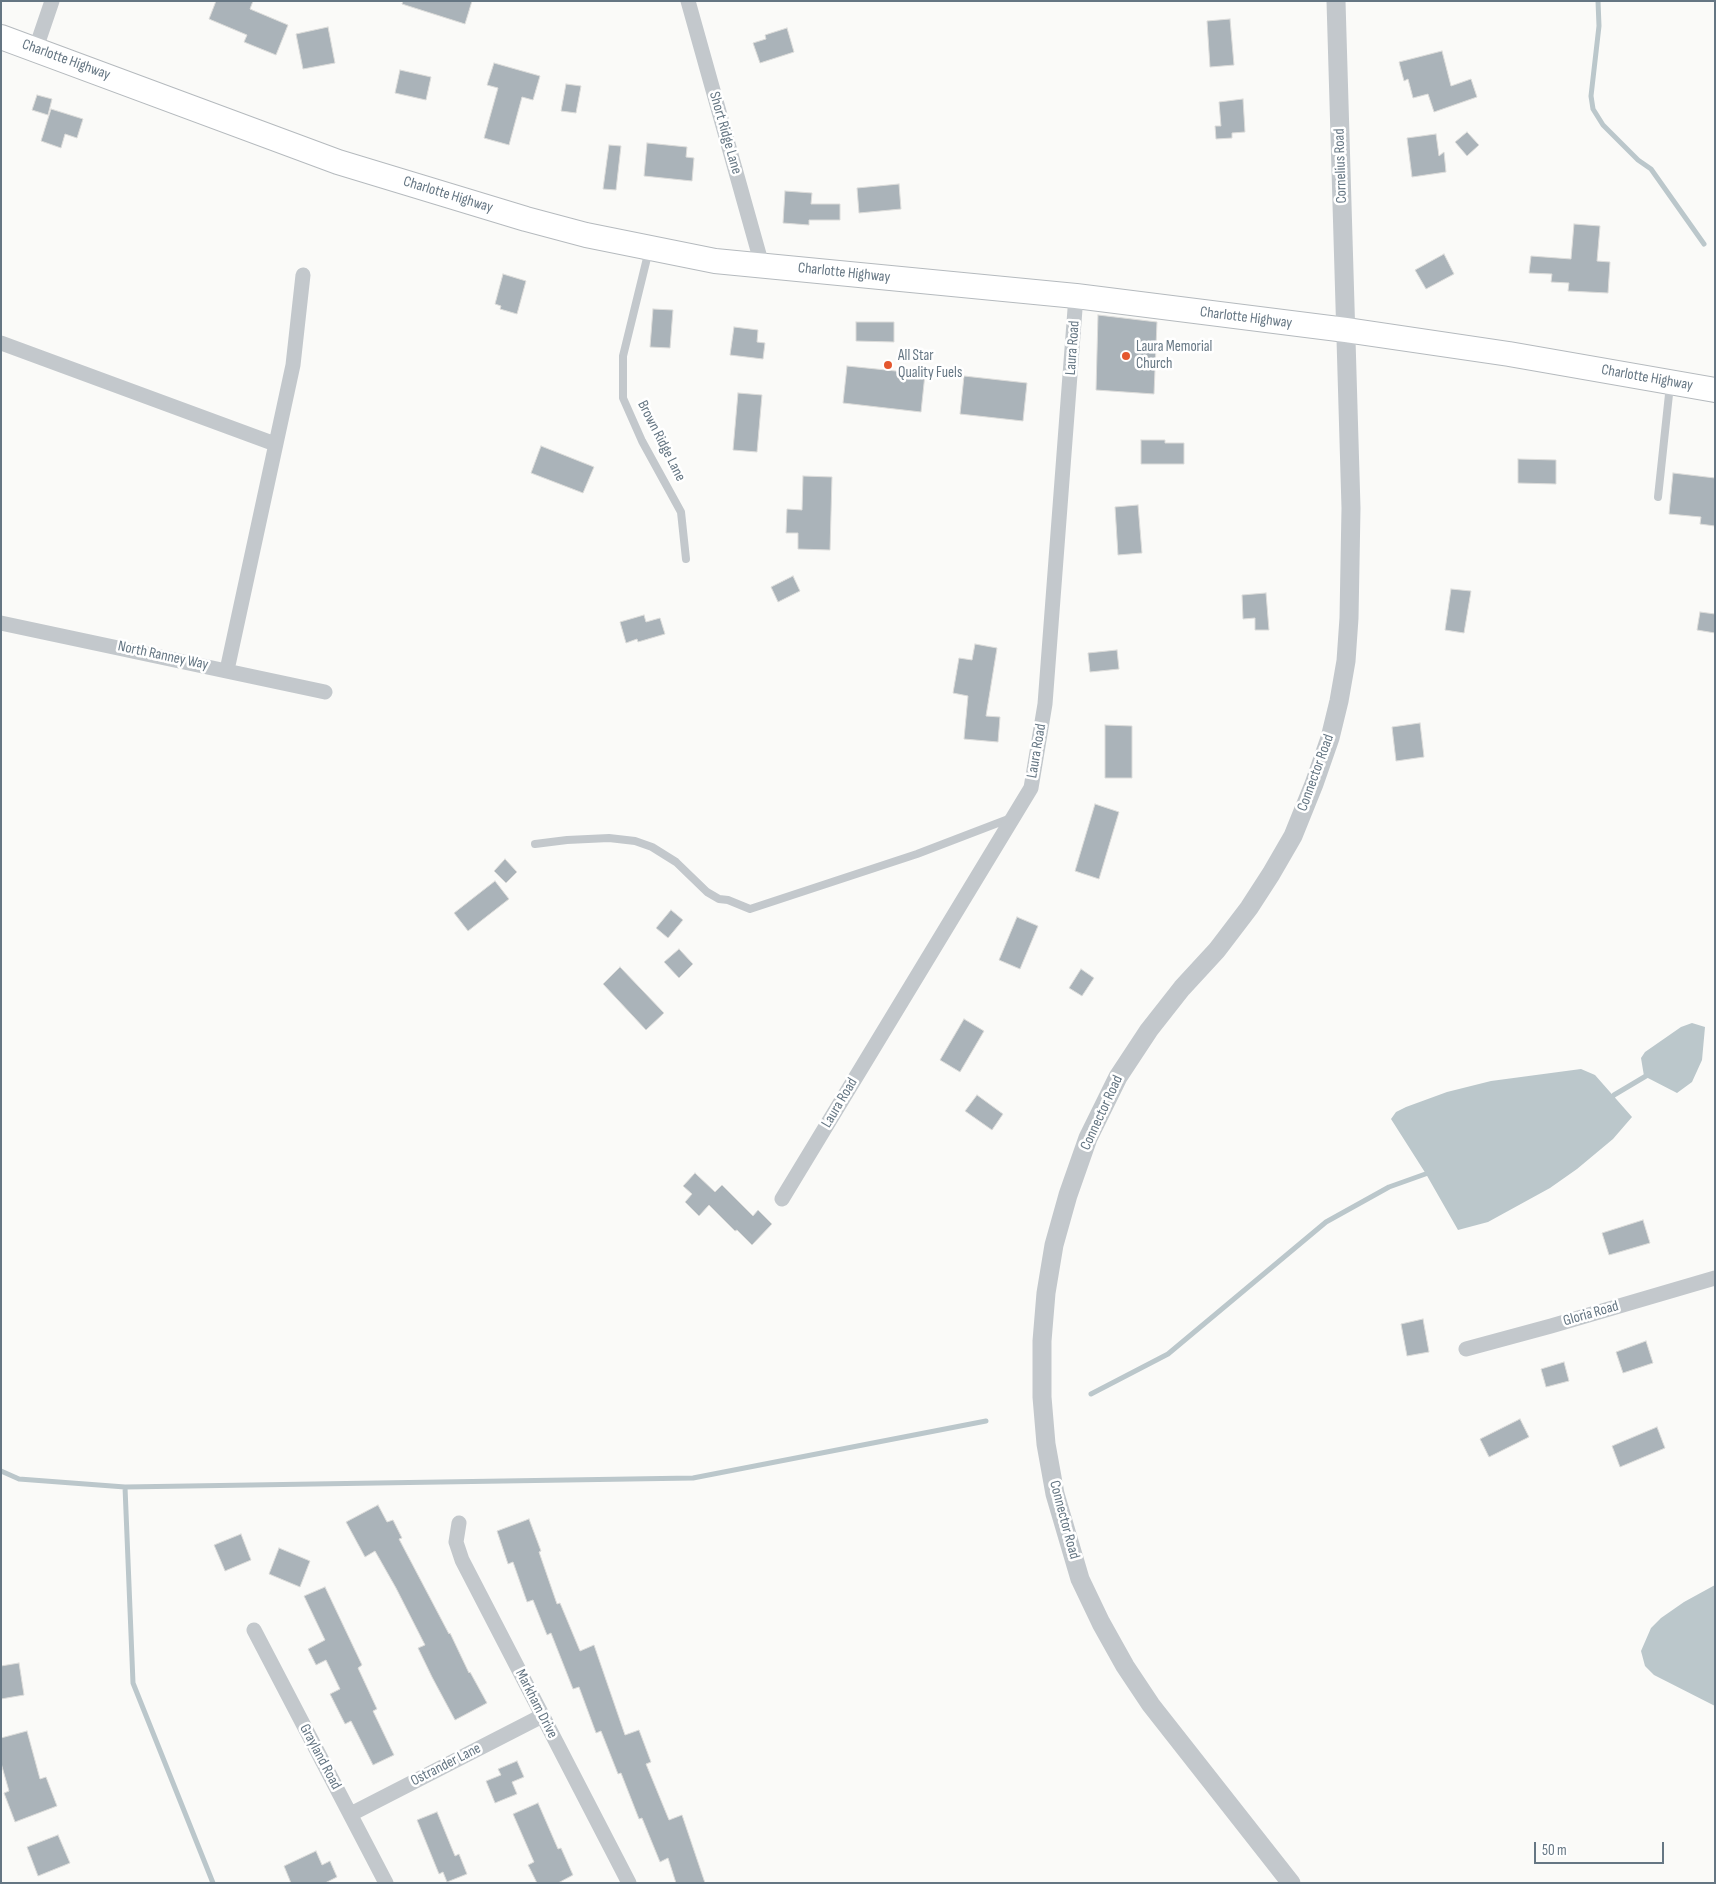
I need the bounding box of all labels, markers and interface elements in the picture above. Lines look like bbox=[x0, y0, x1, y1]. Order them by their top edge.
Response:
street label: Charlotte Highway bbox=[19, 36, 113, 84]
street label: Short Ridge Lane bbox=[705, 90, 745, 176]
street label: Cornelius Road bbox=[1331, 128, 1351, 204]
street label: Charlotte Highway bbox=[401, 173, 495, 217]
street label: Charlotte Highway bbox=[797, 259, 891, 287]
street label: Charlotte Highway bbox=[1199, 303, 1293, 333]
street label: Laura Road bbox=[1062, 320, 1084, 376]
place label: Laura Memorial Church bbox=[1136, 338, 1212, 373]
place label: All Star Quality Fuels bbox=[898, 347, 962, 382]
marker: Laura Memorial Church bbox=[1120, 350, 1132, 362]
marker: All Star Quality Fuels bbox=[882, 359, 894, 371]
street label: Charlotte Highway bbox=[1600, 361, 1694, 395]
street label: Brown Ridge Lane bbox=[633, 398, 689, 484]
street label: North Ranney Way bbox=[116, 638, 210, 674]
street label: Laura Road bbox=[1023, 722, 1051, 780]
street label: Connector Road bbox=[1294, 732, 1338, 814]
street label: Connector Road bbox=[1077, 1073, 1127, 1153]
street label: Laura Road bbox=[818, 1075, 862, 1131]
street label: Gloria Road bbox=[1561, 1298, 1621, 1330]
street label: Connector Road bbox=[1045, 1479, 1083, 1561]
street label: Markham Drive bbox=[511, 1666, 561, 1742]
street label: Grayland Road bbox=[295, 1721, 345, 1793]
street label: Ostrander Lane bbox=[408, 1740, 484, 1790]
scale bar bbox=[1536, 1832, 1666, 1864]
text: 50 m bbox=[1542, 1841, 1567, 1860]

